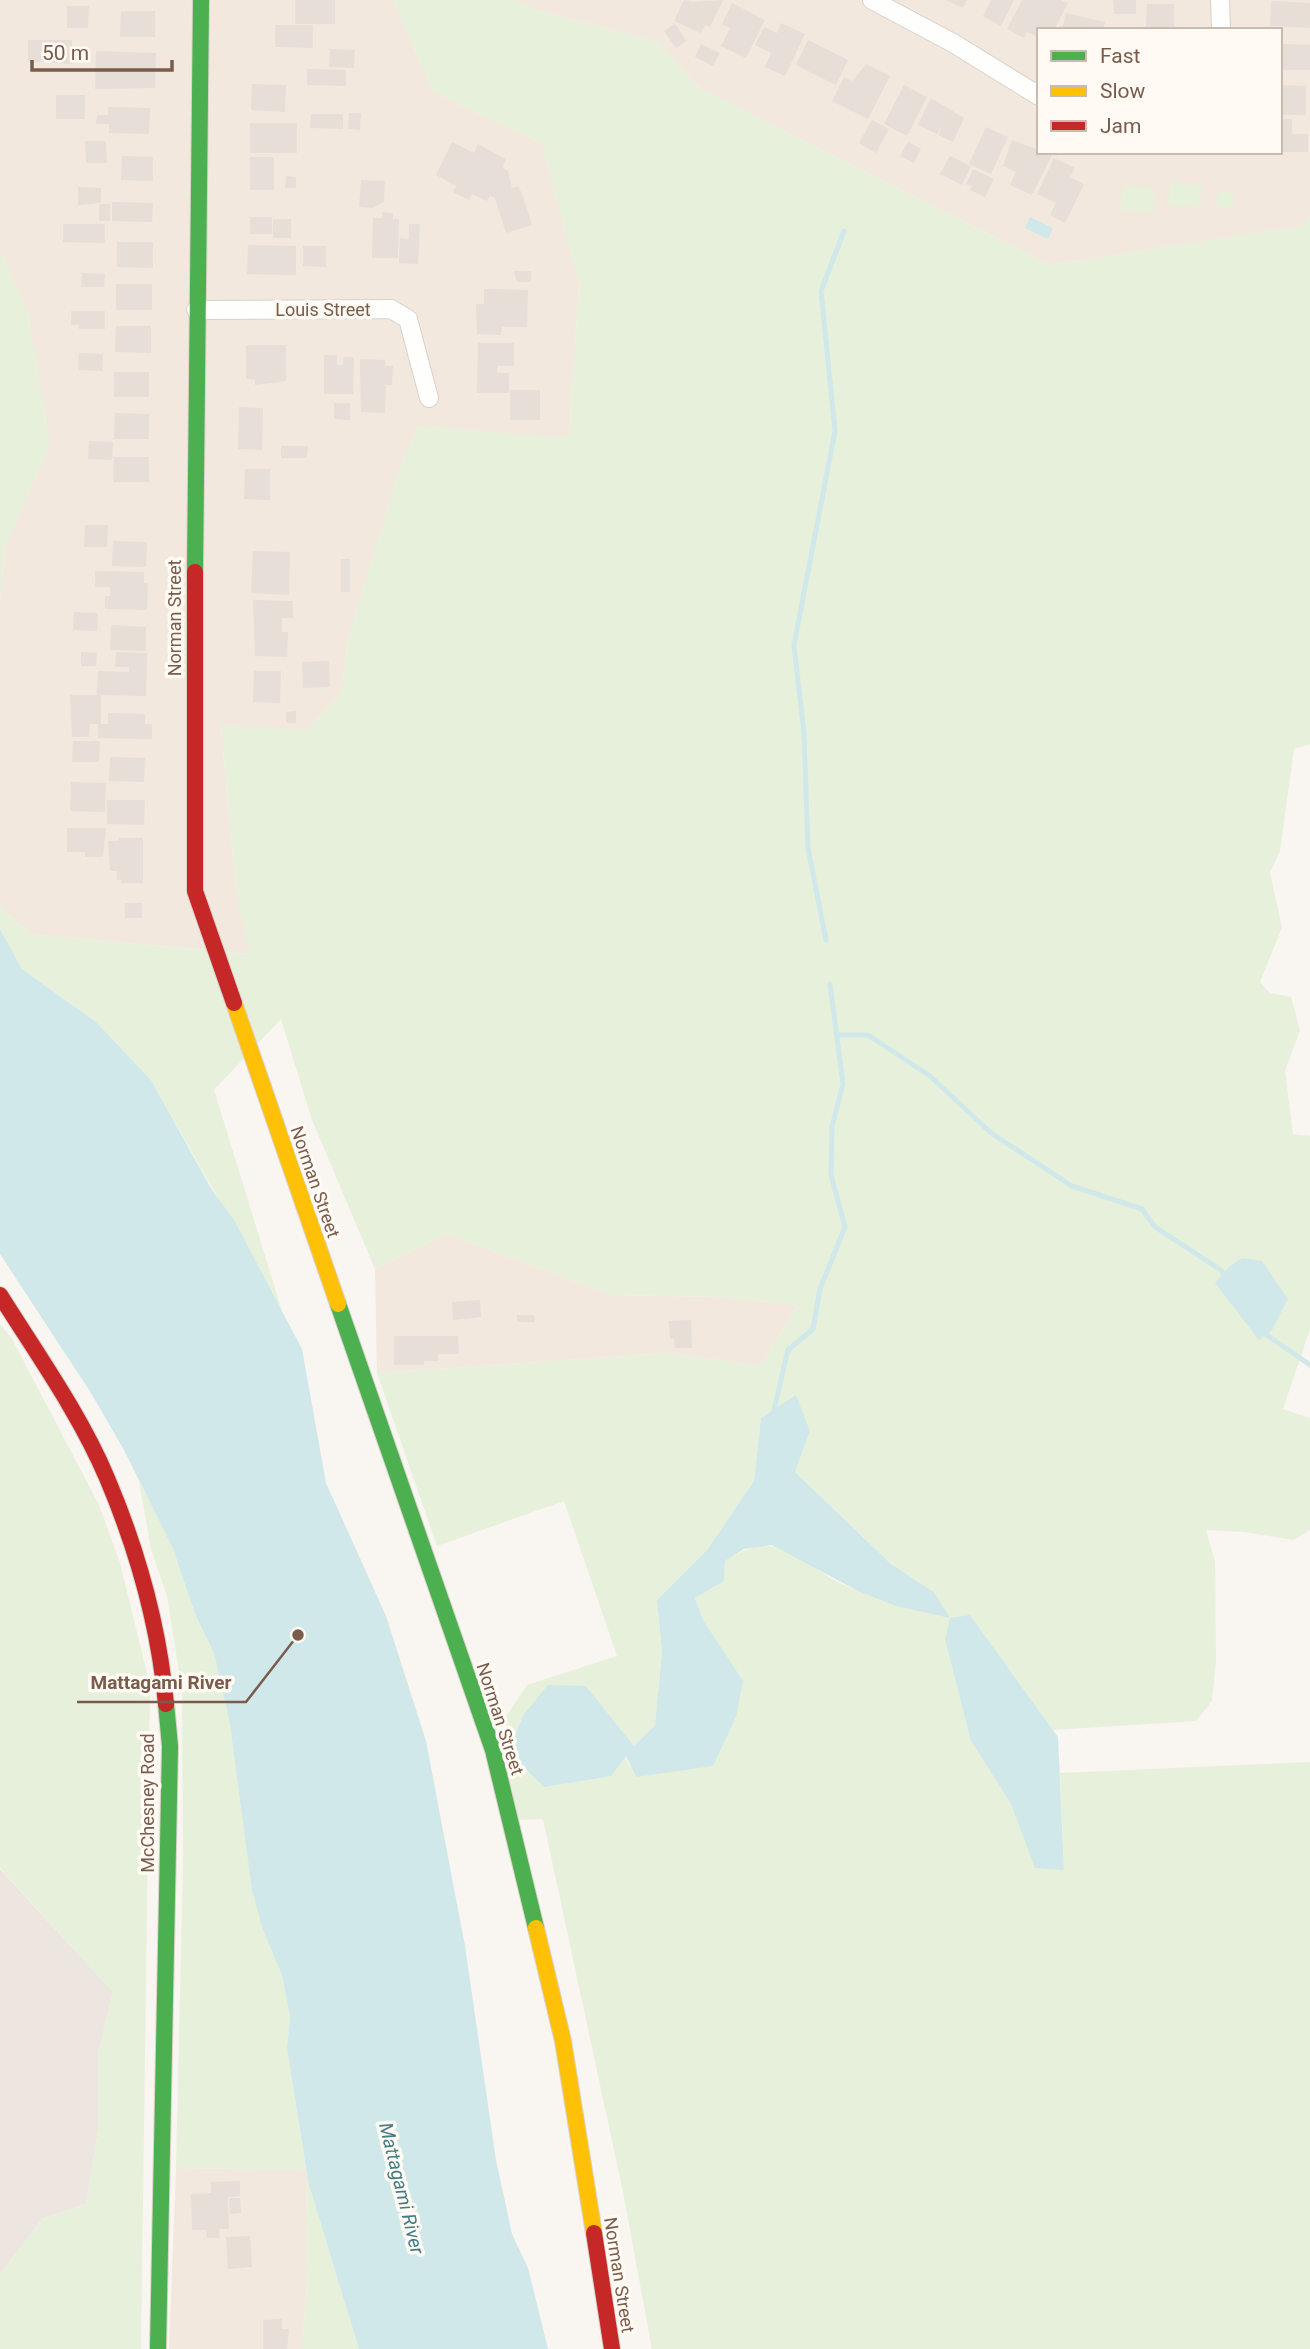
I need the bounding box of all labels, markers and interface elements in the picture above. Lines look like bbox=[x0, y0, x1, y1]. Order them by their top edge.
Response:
scale bar bbox=[32, 28, 172, 72]
legend bbox=[1037, 28, 1282, 154]
text: 50 m bbox=[42, 41, 89, 65]
text: Fast bbox=[1100, 44, 1141, 68]
text: Slow bbox=[1100, 79, 1146, 103]
text: Jam bbox=[1100, 114, 1141, 138]
street label: Louis Street bbox=[275, 299, 371, 320]
street label: Norman Street bbox=[164, 560, 185, 676]
street label: Norman Street bbox=[287, 1123, 344, 1241]
street label: Norman Street bbox=[472, 1660, 529, 1778]
callout: Mattagami River bbox=[77, 1662, 246, 1702]
text: Mattagami River bbox=[91, 1671, 232, 1694]
street label: McChesney Road bbox=[137, 1733, 158, 1873]
water label: Mattagami River bbox=[374, 2120, 429, 2257]
street label: Norman Street bbox=[600, 2216, 639, 2334]

